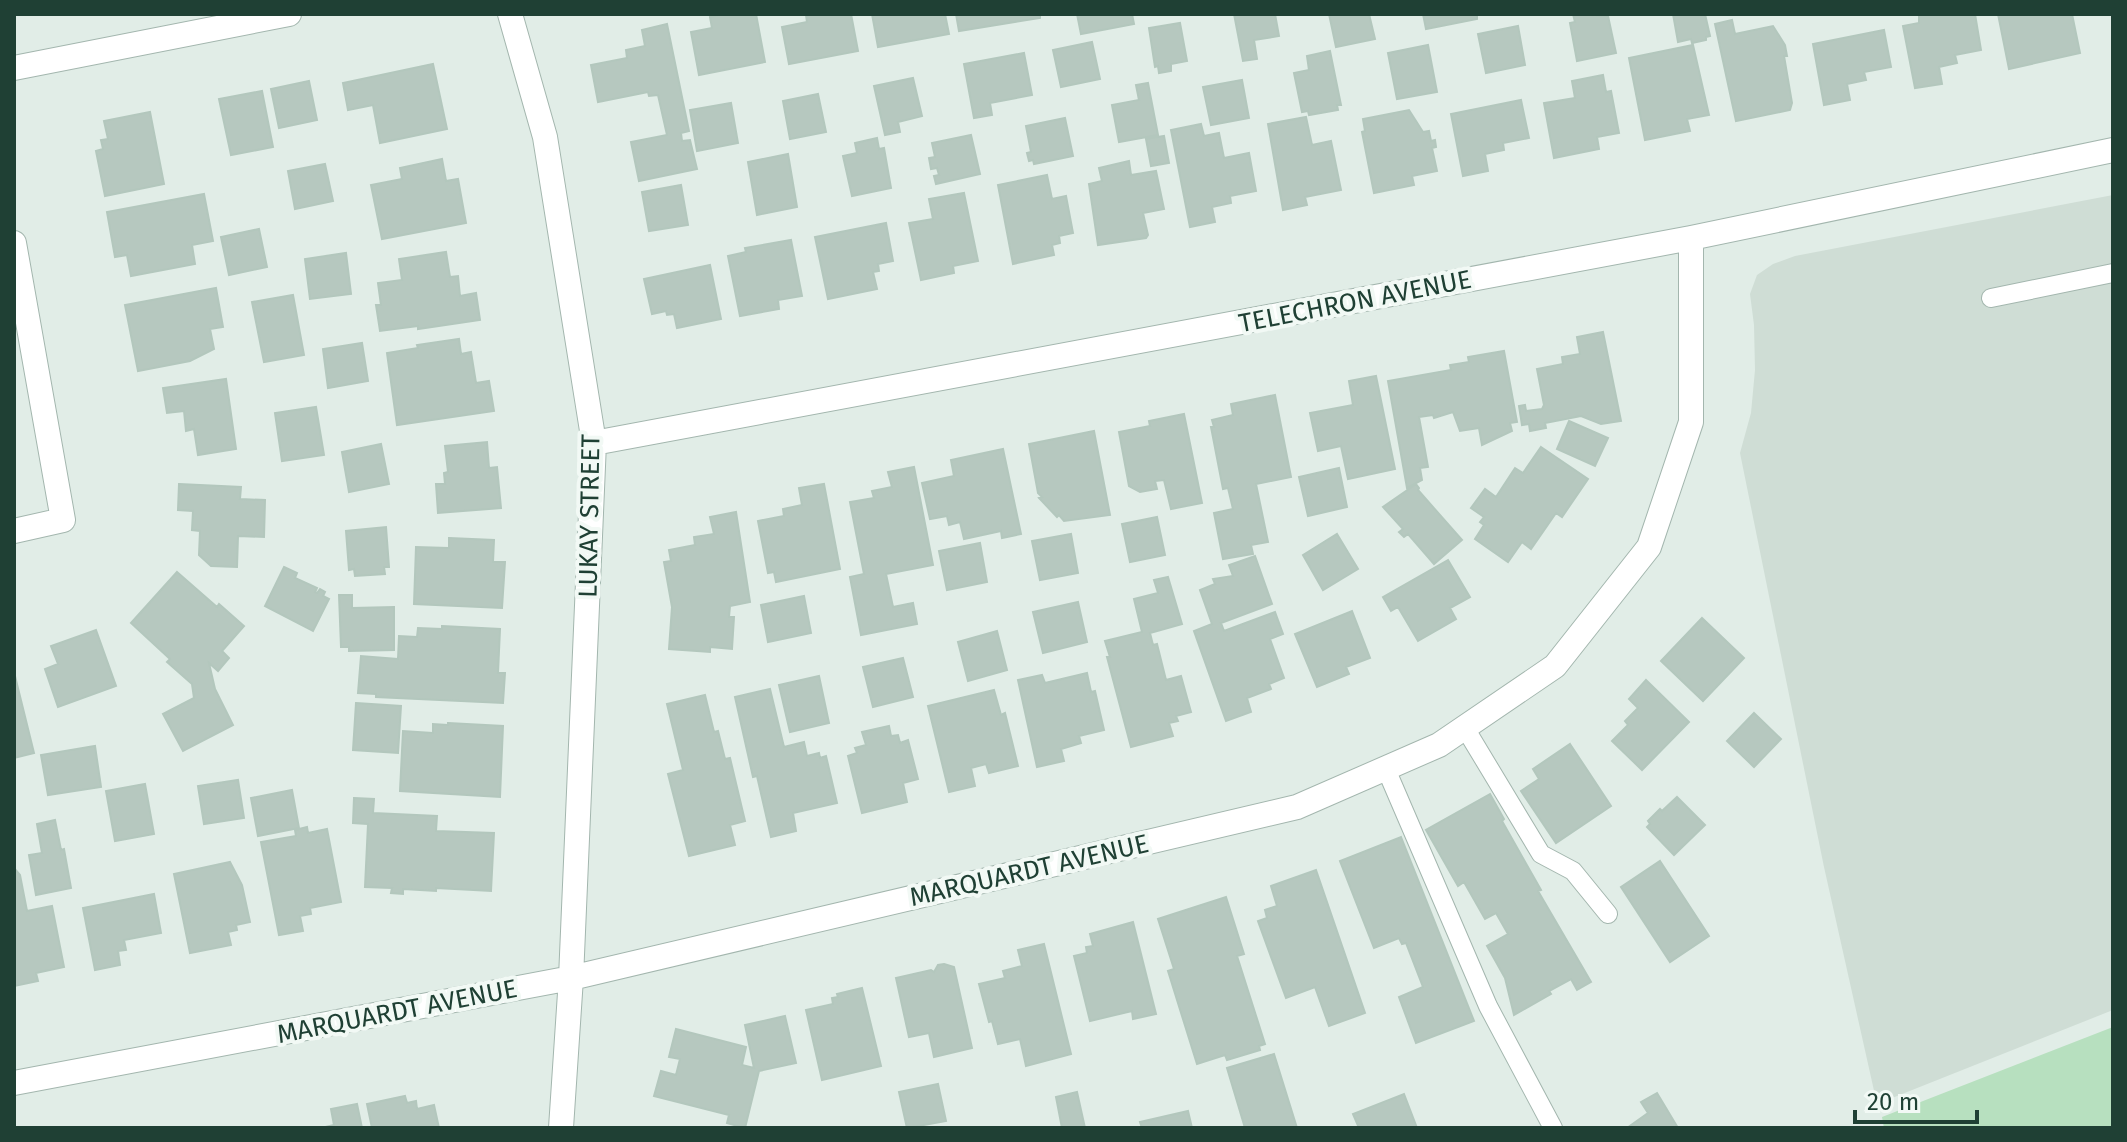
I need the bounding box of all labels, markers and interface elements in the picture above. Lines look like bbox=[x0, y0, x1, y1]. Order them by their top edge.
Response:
street label: TELECHRON AVENUE bbox=[1236, 264, 1474, 339]
street label: LUKAY STREET bbox=[573, 433, 606, 598]
street label: MARQUARDT AVENUE bbox=[907, 828, 1152, 913]
street label: MARQUARDT AVENUE bbox=[274, 973, 520, 1050]
scale bar bbox=[1855, 1074, 1977, 1124]
text: 20 m bbox=[1867, 1088, 1919, 1116]

